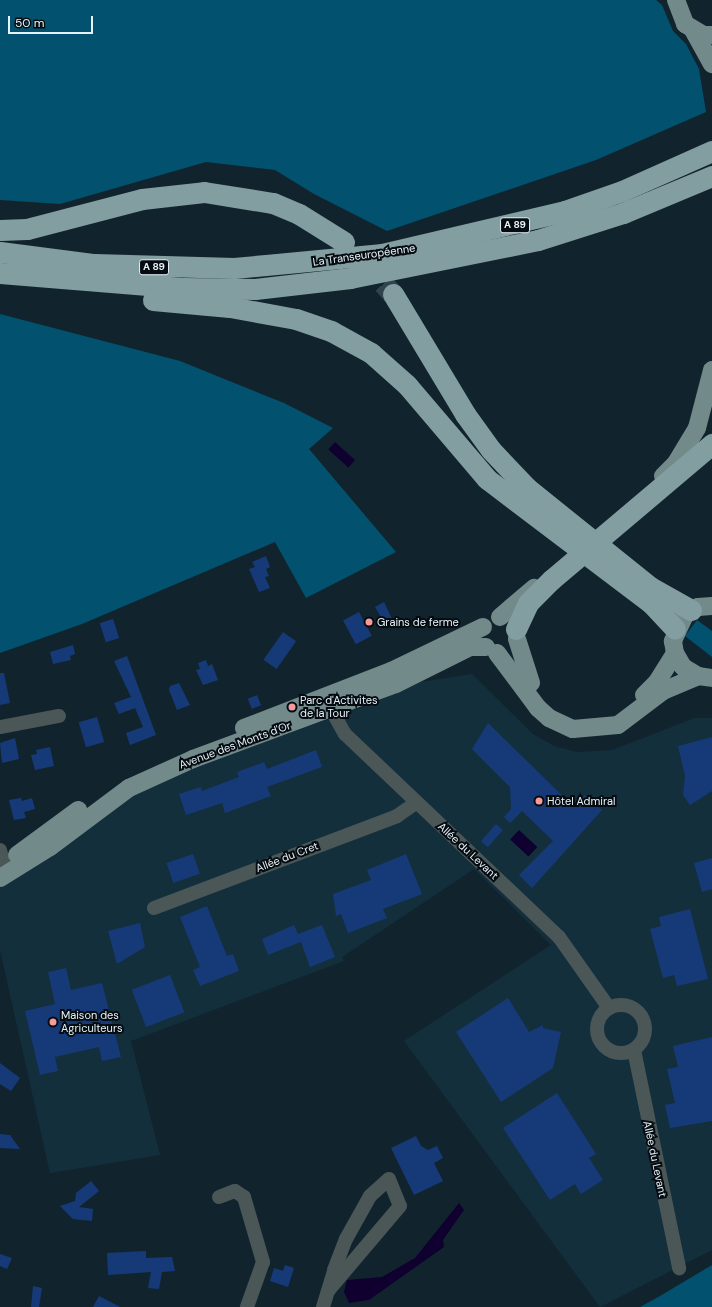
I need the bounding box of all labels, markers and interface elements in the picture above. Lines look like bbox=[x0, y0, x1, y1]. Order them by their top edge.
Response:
scale bar bbox=[10, 8, 95, 34]
text: 50 m bbox=[15, 15, 44, 31]
road number: A 89 bbox=[500, 217, 530, 233]
street label: La Transeuropéenne bbox=[312, 241, 416, 269]
road number: A 89 bbox=[139, 259, 169, 275]
place label: Grains de ferme bbox=[377, 615, 459, 629]
marker: Grains de ferme bbox=[364, 617, 374, 627]
place label: Parc d'Activites de la Tour bbox=[300, 694, 378, 720]
marker: Parc d'Activites de la Tour bbox=[287, 702, 297, 712]
street label: Avenue des Monts d'Or bbox=[177, 719, 293, 771]
place label: Hôtel Admiral bbox=[547, 794, 615, 808]
marker: Hôtel Admiral bbox=[534, 796, 544, 806]
street label: Allée du Levant bbox=[435, 820, 501, 882]
street label: Allée du Cret bbox=[254, 839, 320, 875]
place label: Maison des Agriculteurs bbox=[61, 1009, 123, 1035]
marker: Maison des Agriculteurs bbox=[48, 1017, 58, 1027]
street label: Allée du Levant bbox=[640, 1120, 670, 1198]

